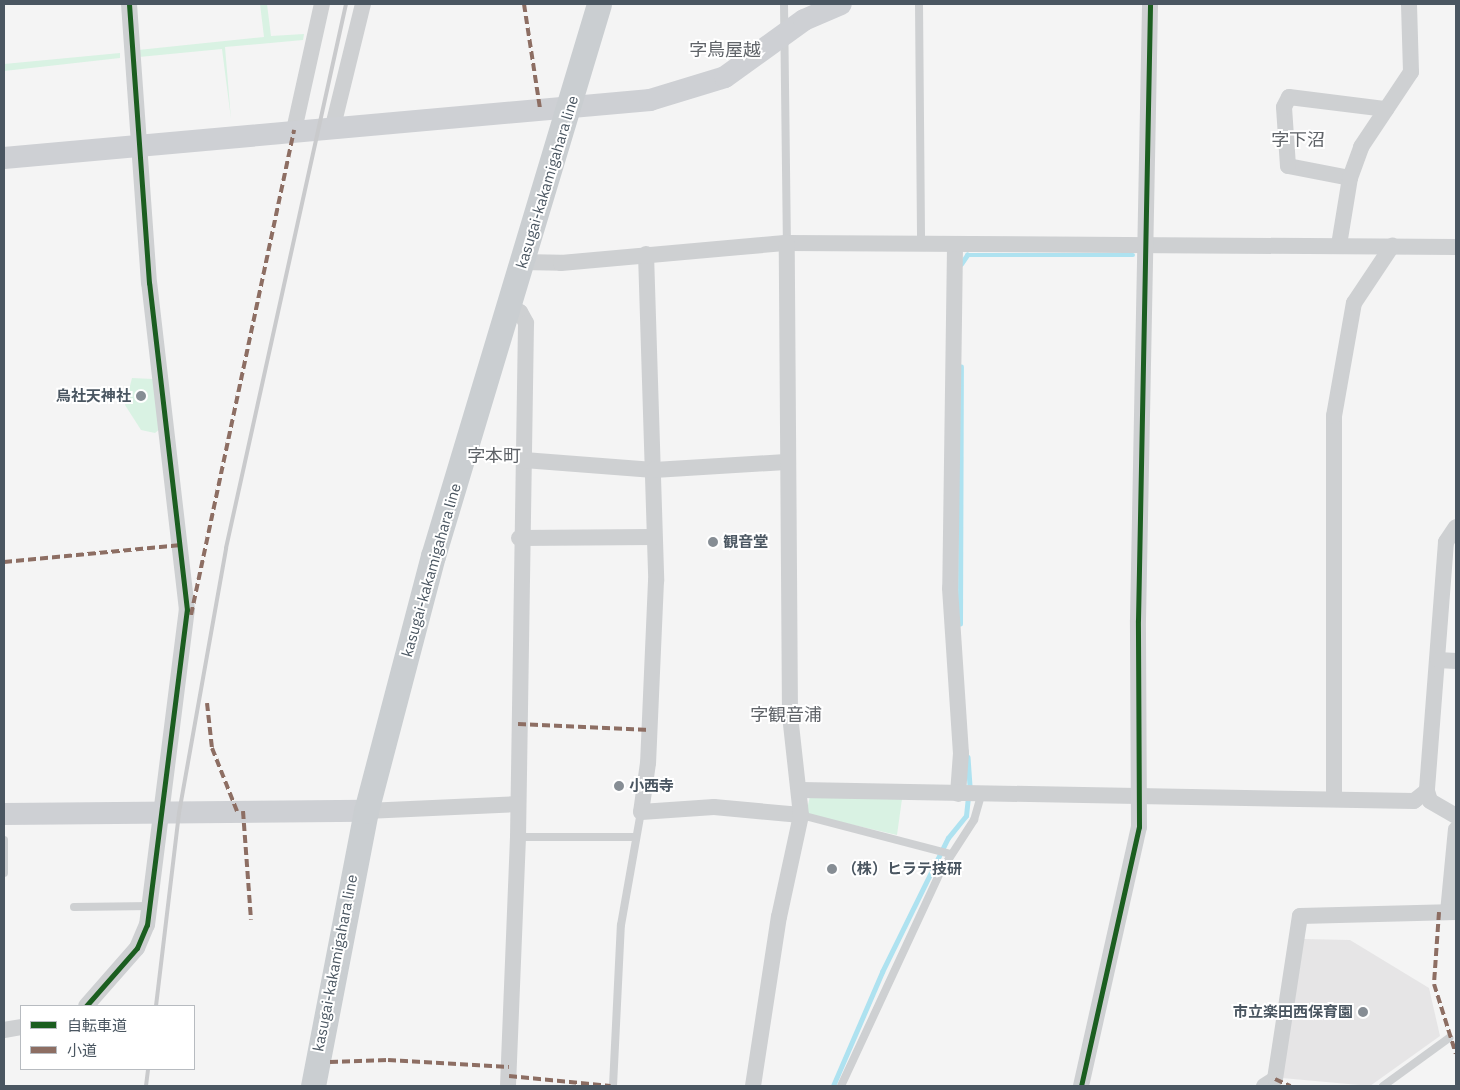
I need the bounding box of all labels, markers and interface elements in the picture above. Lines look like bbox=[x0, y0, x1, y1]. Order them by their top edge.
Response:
district label: 字鳥屋越 bbox=[689, 39, 761, 61]
street label: kasugai-kakamigahara line bbox=[512, 93, 582, 271]
district label: 字下沼 bbox=[1271, 129, 1325, 151]
place label: 烏社天神社 bbox=[56, 387, 131, 405]
marker: 烏社天神社 bbox=[135, 390, 147, 402]
district label: 字本町 bbox=[467, 445, 521, 467]
street label: kasugai-kakamigahara line bbox=[398, 481, 464, 659]
place label: 観音堂 bbox=[723, 533, 768, 551]
marker: 観音堂 bbox=[707, 536, 719, 548]
district label: 字観音浦 bbox=[750, 704, 822, 726]
place label: 小西寺 bbox=[629, 777, 674, 795]
marker: 小西寺 bbox=[613, 780, 625, 792]
place label: （株）ヒラテ技研 bbox=[842, 860, 962, 878]
marker: （株）ヒラテ技研 bbox=[826, 863, 838, 875]
street label: kasugai-kakamigahara line bbox=[309, 873, 361, 1053]
place label: 市立楽田西保育園 bbox=[1233, 1003, 1353, 1021]
legend bbox=[20, 1005, 195, 1070]
marker: 市立楽田西保育園 bbox=[1357, 1006, 1369, 1018]
text: 自転車道 bbox=[67, 1016, 127, 1035]
text: 小道 bbox=[67, 1041, 97, 1060]

